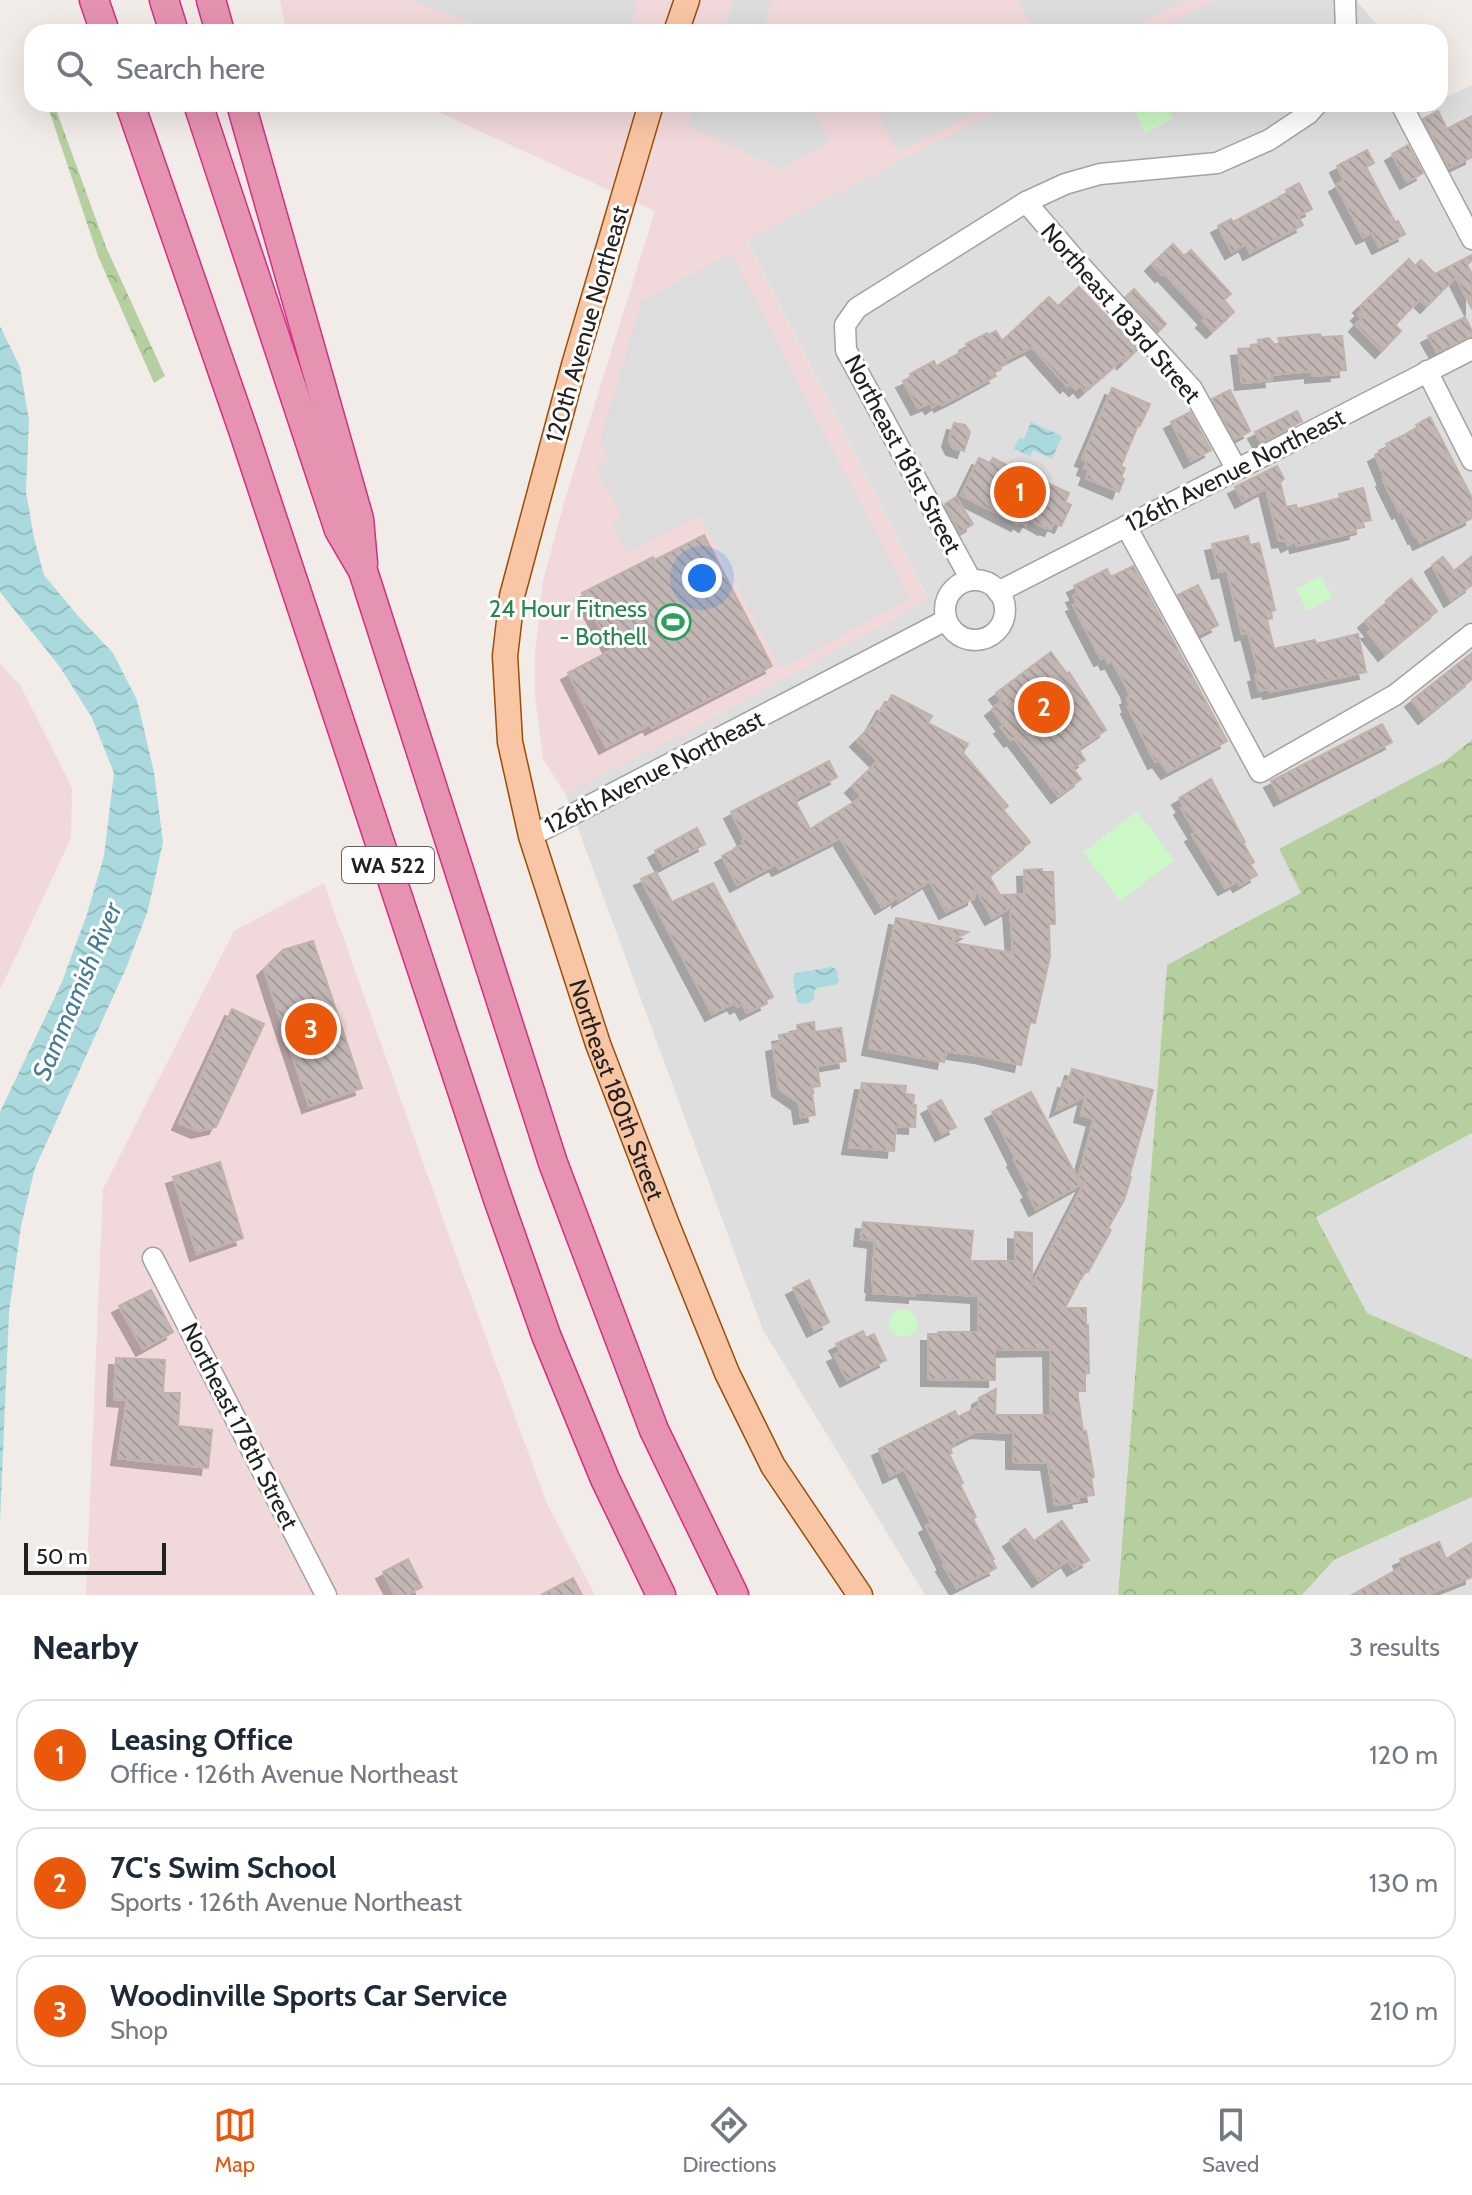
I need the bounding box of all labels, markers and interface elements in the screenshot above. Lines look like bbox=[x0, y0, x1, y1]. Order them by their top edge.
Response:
search box bbox=[24, 24, 1448, 112]
icon: search bbox=[52, 46, 96, 90]
text: Search here bbox=[116, 50, 265, 87]
street label: 120th Avenue Northeast bbox=[539, 202, 635, 446]
street label: Northeast 183rd Street bbox=[1035, 217, 1207, 409]
street label: Northeast 181st Street bbox=[838, 350, 968, 558]
street label: 126th Avenue Northeast bbox=[1120, 402, 1350, 538]
pin: 1 bbox=[994, 462, 1046, 522]
your location bbox=[682, 558, 722, 598]
place label: 24 Hour Fitness - Bothell bbox=[489, 594, 647, 651]
sports icon: 24 Hour Fitness - Bothell bbox=[654, 603, 692, 641]
pin: 2 bbox=[1018, 677, 1070, 737]
street label: 126th Avenue Northeast bbox=[539, 704, 769, 840]
road number: WA 522 bbox=[342, 847, 434, 883]
water label: Sammamish River bbox=[25, 896, 129, 1085]
street label: Northeast 180th Street bbox=[564, 976, 671, 1204]
pin: 3 bbox=[285, 999, 337, 1059]
street label: Northeast 178th Street bbox=[175, 1318, 305, 1534]
scale bar bbox=[24, 1539, 166, 1575]
text: 50 m bbox=[36, 1543, 88, 1570]
text: Nearby bbox=[32, 1626, 139, 1668]
text: 3 results bbox=[1349, 1631, 1440, 1663]
text: Leasing Office bbox=[110, 1721, 293, 1758]
text: 1 bbox=[55, 1739, 65, 1771]
text: 120 m bbox=[1369, 1739, 1438, 1771]
text: Office · 126th Avenue Northeast bbox=[110, 1758, 458, 1790]
text: 7C's Swim School bbox=[110, 1849, 337, 1886]
text: 2 bbox=[53, 1867, 67, 1899]
text: 130 m bbox=[1369, 1867, 1438, 1899]
text: Sports · 126th Avenue Northeast bbox=[110, 1886, 462, 1918]
text: Woodinville Sports Car Service bbox=[110, 1977, 507, 2014]
text: 3 bbox=[53, 1995, 67, 2027]
text: 210 m bbox=[1369, 1995, 1438, 2027]
text: Shop bbox=[110, 2014, 168, 2046]
tab: Map bbox=[213, 2103, 257, 2178]
tab: Directions bbox=[682, 2103, 776, 2178]
tab: Saved bbox=[1202, 2103, 1259, 2178]

